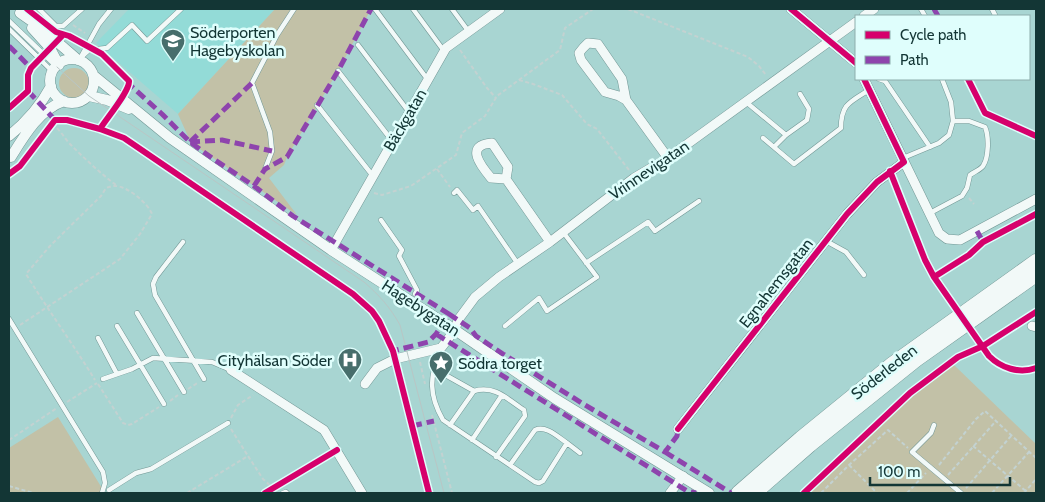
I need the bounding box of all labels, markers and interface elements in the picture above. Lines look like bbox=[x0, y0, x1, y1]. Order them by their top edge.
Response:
legend bbox=[855, 15, 1030, 80]
place label: Söderporten Hagebyskolan bbox=[190, 23, 284, 60]
text: Cycle path bbox=[900, 26, 966, 44]
school or university icon: Söderporten Hagebyskolan bbox=[160, 28, 186, 62]
text: Path bbox=[900, 51, 929, 69]
street label: Bäckgatan bbox=[380, 85, 430, 155]
street label: Vrinnevigatan bbox=[605, 136, 693, 204]
street label: Egnahemsgatan bbox=[735, 234, 817, 331]
street label: Hagebygatan bbox=[378, 276, 464, 340]
street label: Söderleden bbox=[847, 340, 921, 404]
hospital icon: Cityhälsan Söder bbox=[337, 347, 363, 381]
place icon: Södra torget bbox=[428, 350, 454, 384]
place label: Cityhälsan Söder bbox=[218, 351, 333, 370]
place label: Södra torget bbox=[458, 354, 542, 373]
scale bar bbox=[870, 454, 1010, 486]
text: 100 m bbox=[878, 463, 920, 481]

